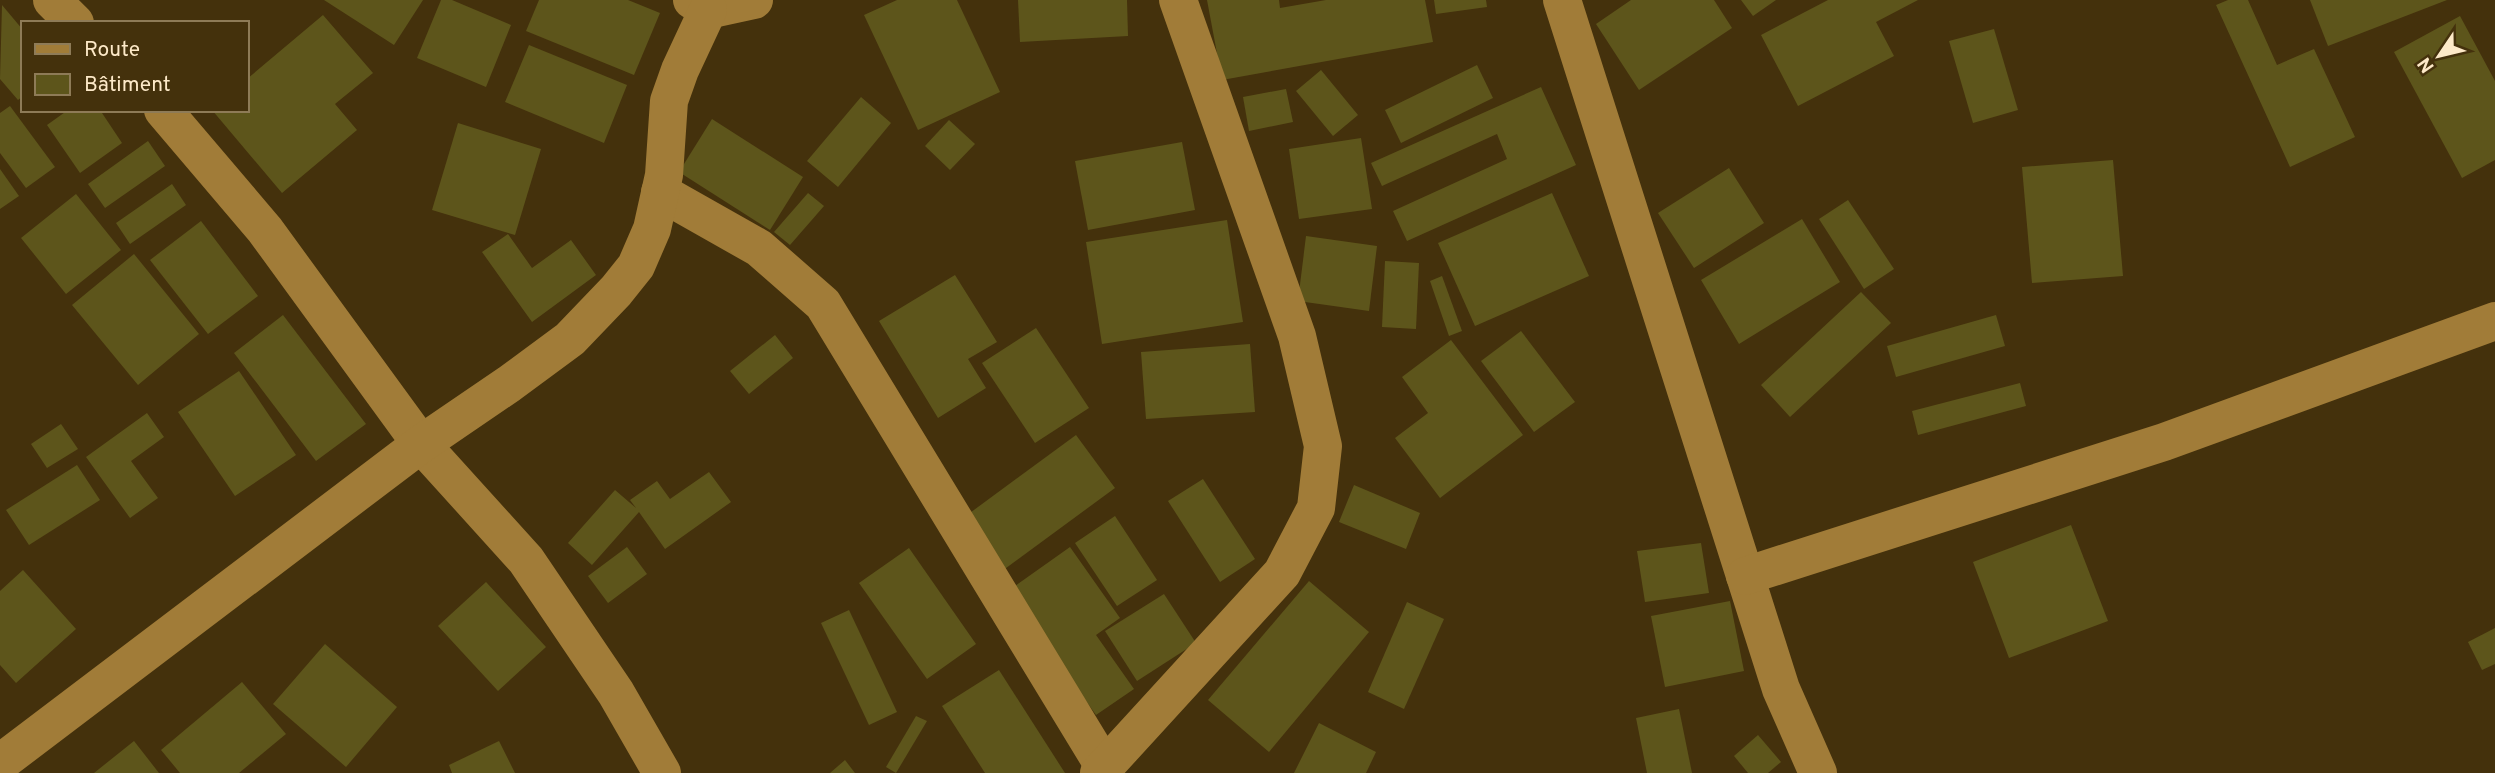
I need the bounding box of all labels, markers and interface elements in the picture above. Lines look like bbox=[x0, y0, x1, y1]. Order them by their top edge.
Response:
legend bbox=[21, 21, 248, 112]
north arrow bbox=[2404, 21, 2474, 91]
text: Route bbox=[84, 37, 140, 64]
text: N bbox=[2413, 52, 2440, 77]
text: Bâtiment bbox=[84, 72, 171, 99]

